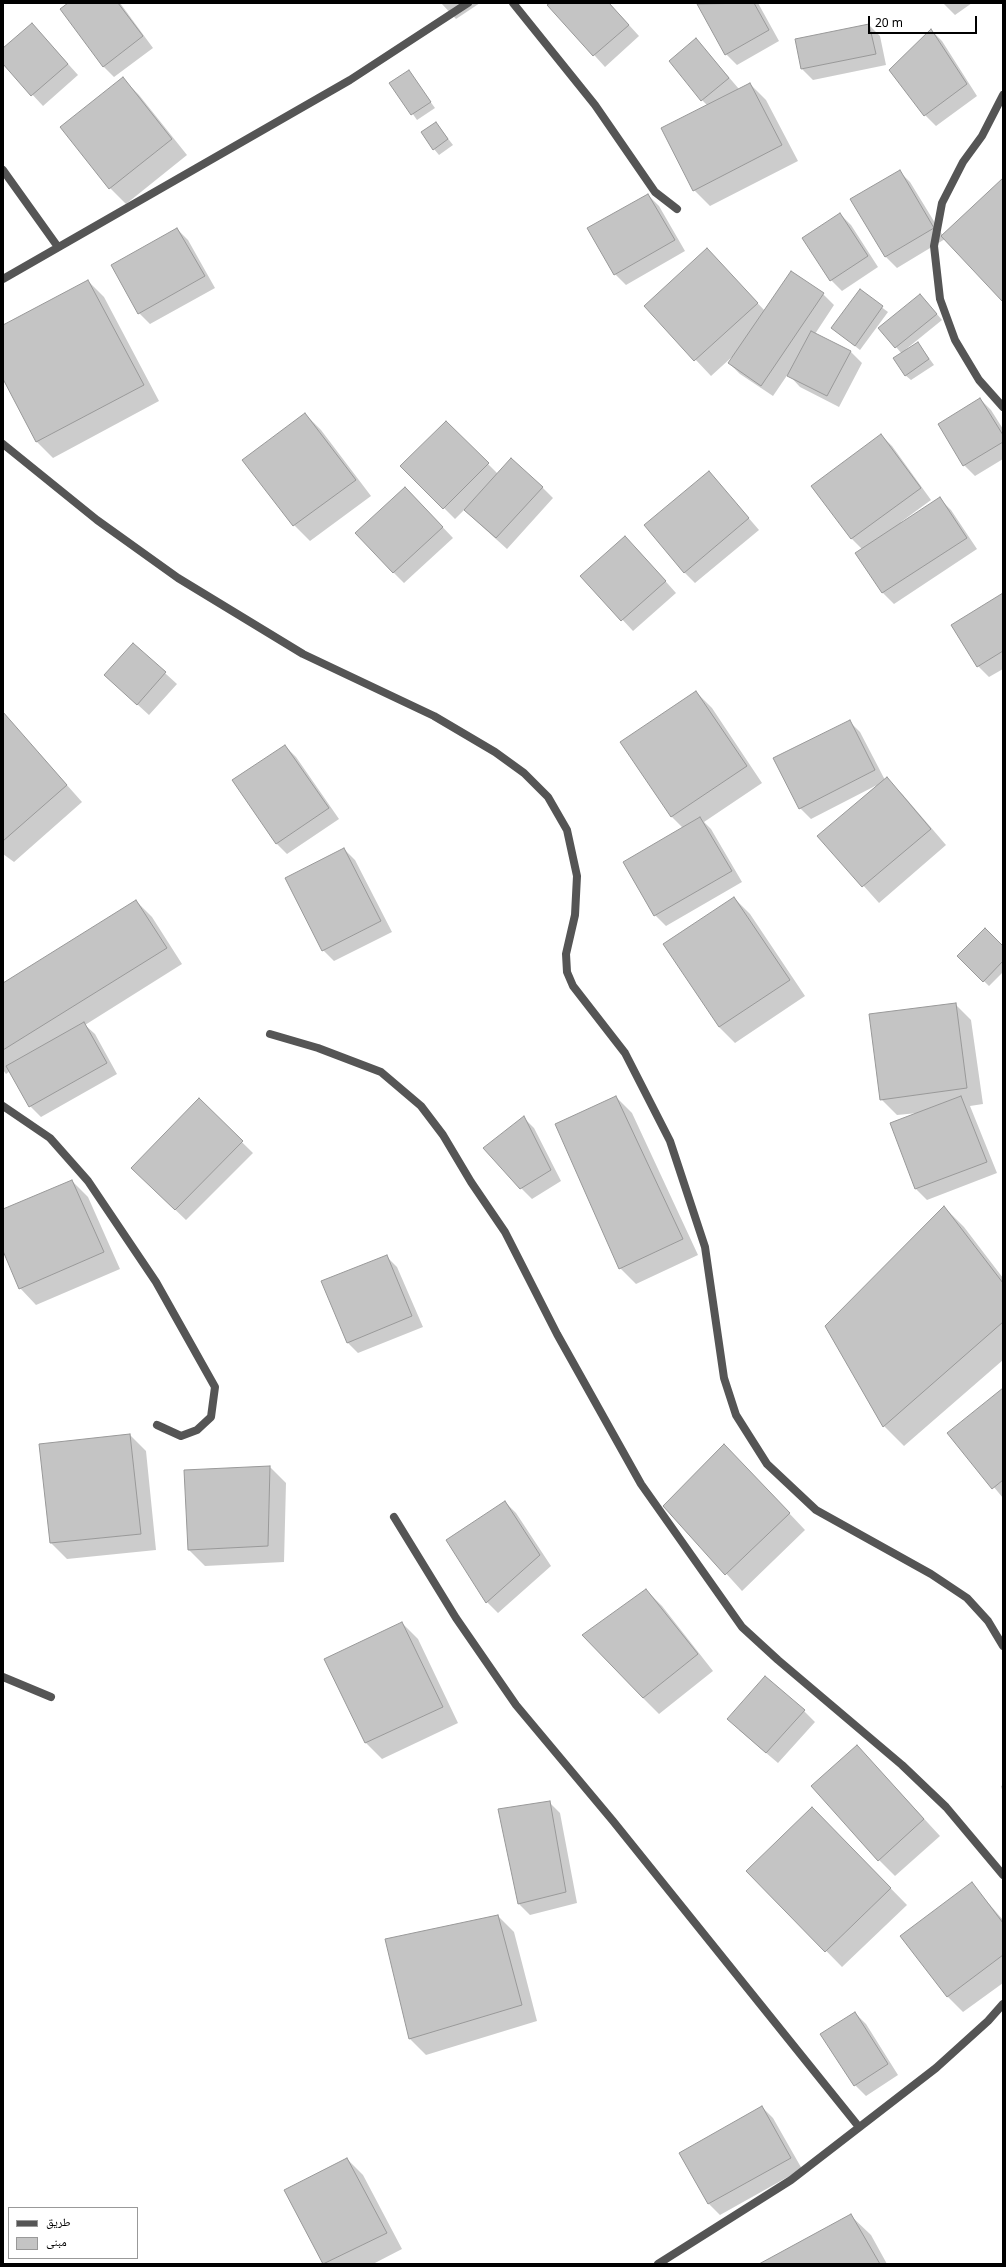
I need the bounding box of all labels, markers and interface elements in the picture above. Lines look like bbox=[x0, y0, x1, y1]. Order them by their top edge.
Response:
scale bar bbox=[870, 8, 979, 34]
text: 20 m bbox=[875, 14, 903, 31]
legend bbox=[8, 2207, 138, 2259]
text: طريق bbox=[46, 2213, 71, 2230]
text: مبنى bbox=[46, 2233, 67, 2250]

